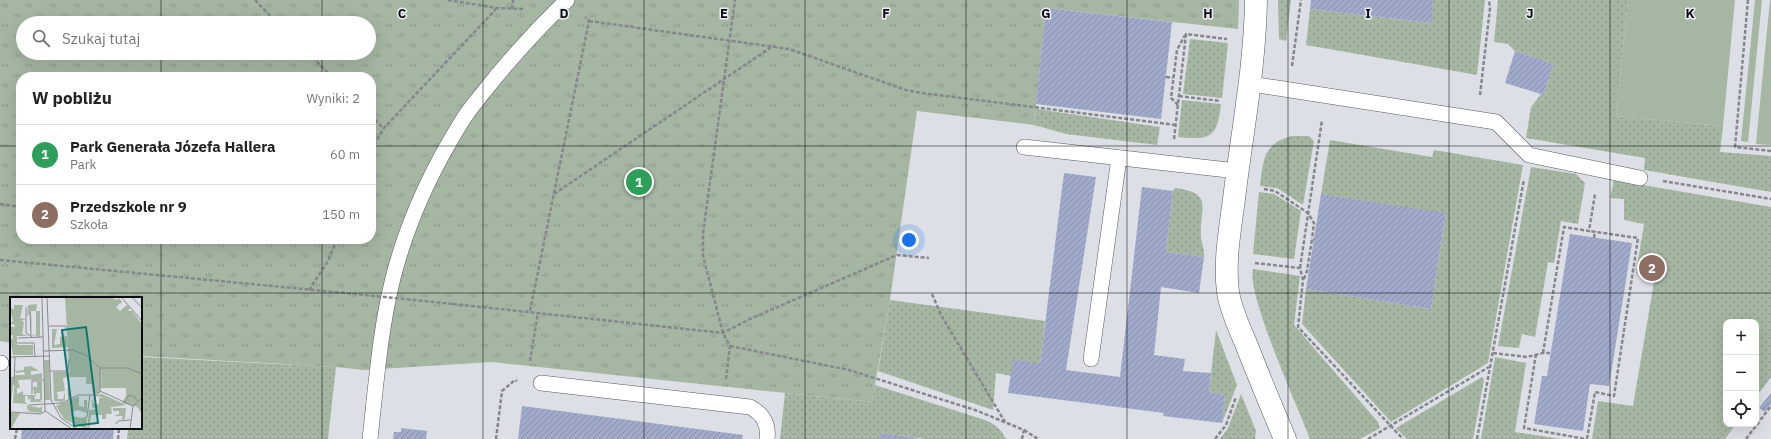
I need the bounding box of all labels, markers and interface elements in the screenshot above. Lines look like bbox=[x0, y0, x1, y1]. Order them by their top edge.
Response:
text: C bbox=[398, 5, 407, 22]
text: D bbox=[559, 5, 569, 22]
text: E bbox=[720, 5, 728, 22]
text: F bbox=[882, 5, 890, 22]
text: G bbox=[1041, 5, 1051, 22]
text: H bbox=[1203, 5, 1213, 22]
text: I bbox=[1365, 5, 1371, 22]
text: J bbox=[1526, 5, 1534, 22]
text: K bbox=[1685, 5, 1695, 22]
search box bbox=[16, 16, 376, 60]
icon: search bbox=[30, 27, 52, 49]
text: Szukaj tutaj bbox=[62, 29, 140, 48]
text: W pobliżu bbox=[32, 87, 112, 109]
text: Wyniki: 2 bbox=[307, 90, 360, 107]
text: Park Generała Józefa Hallera bbox=[70, 137, 276, 156]
text: 1 bbox=[41, 146, 49, 163]
text: 60 m bbox=[330, 146, 360, 163]
text: Park bbox=[70, 156, 96, 173]
pin: 1 bbox=[626, 167, 652, 197]
text: Przedszkole nr 9 bbox=[70, 197, 187, 216]
text: 2 bbox=[41, 206, 49, 223]
text: 150 m bbox=[322, 206, 360, 223]
text: Szkoła bbox=[70, 216, 108, 233]
your location bbox=[899, 230, 919, 250]
pin: 2 bbox=[1639, 253, 1665, 283]
inset map bbox=[10, 297, 142, 429]
map controls bbox=[1723, 319, 1759, 427]
button: + bbox=[1723, 319, 1759, 355]
button: − bbox=[1723, 355, 1759, 391]
button: locate bbox=[1723, 391, 1759, 427]

